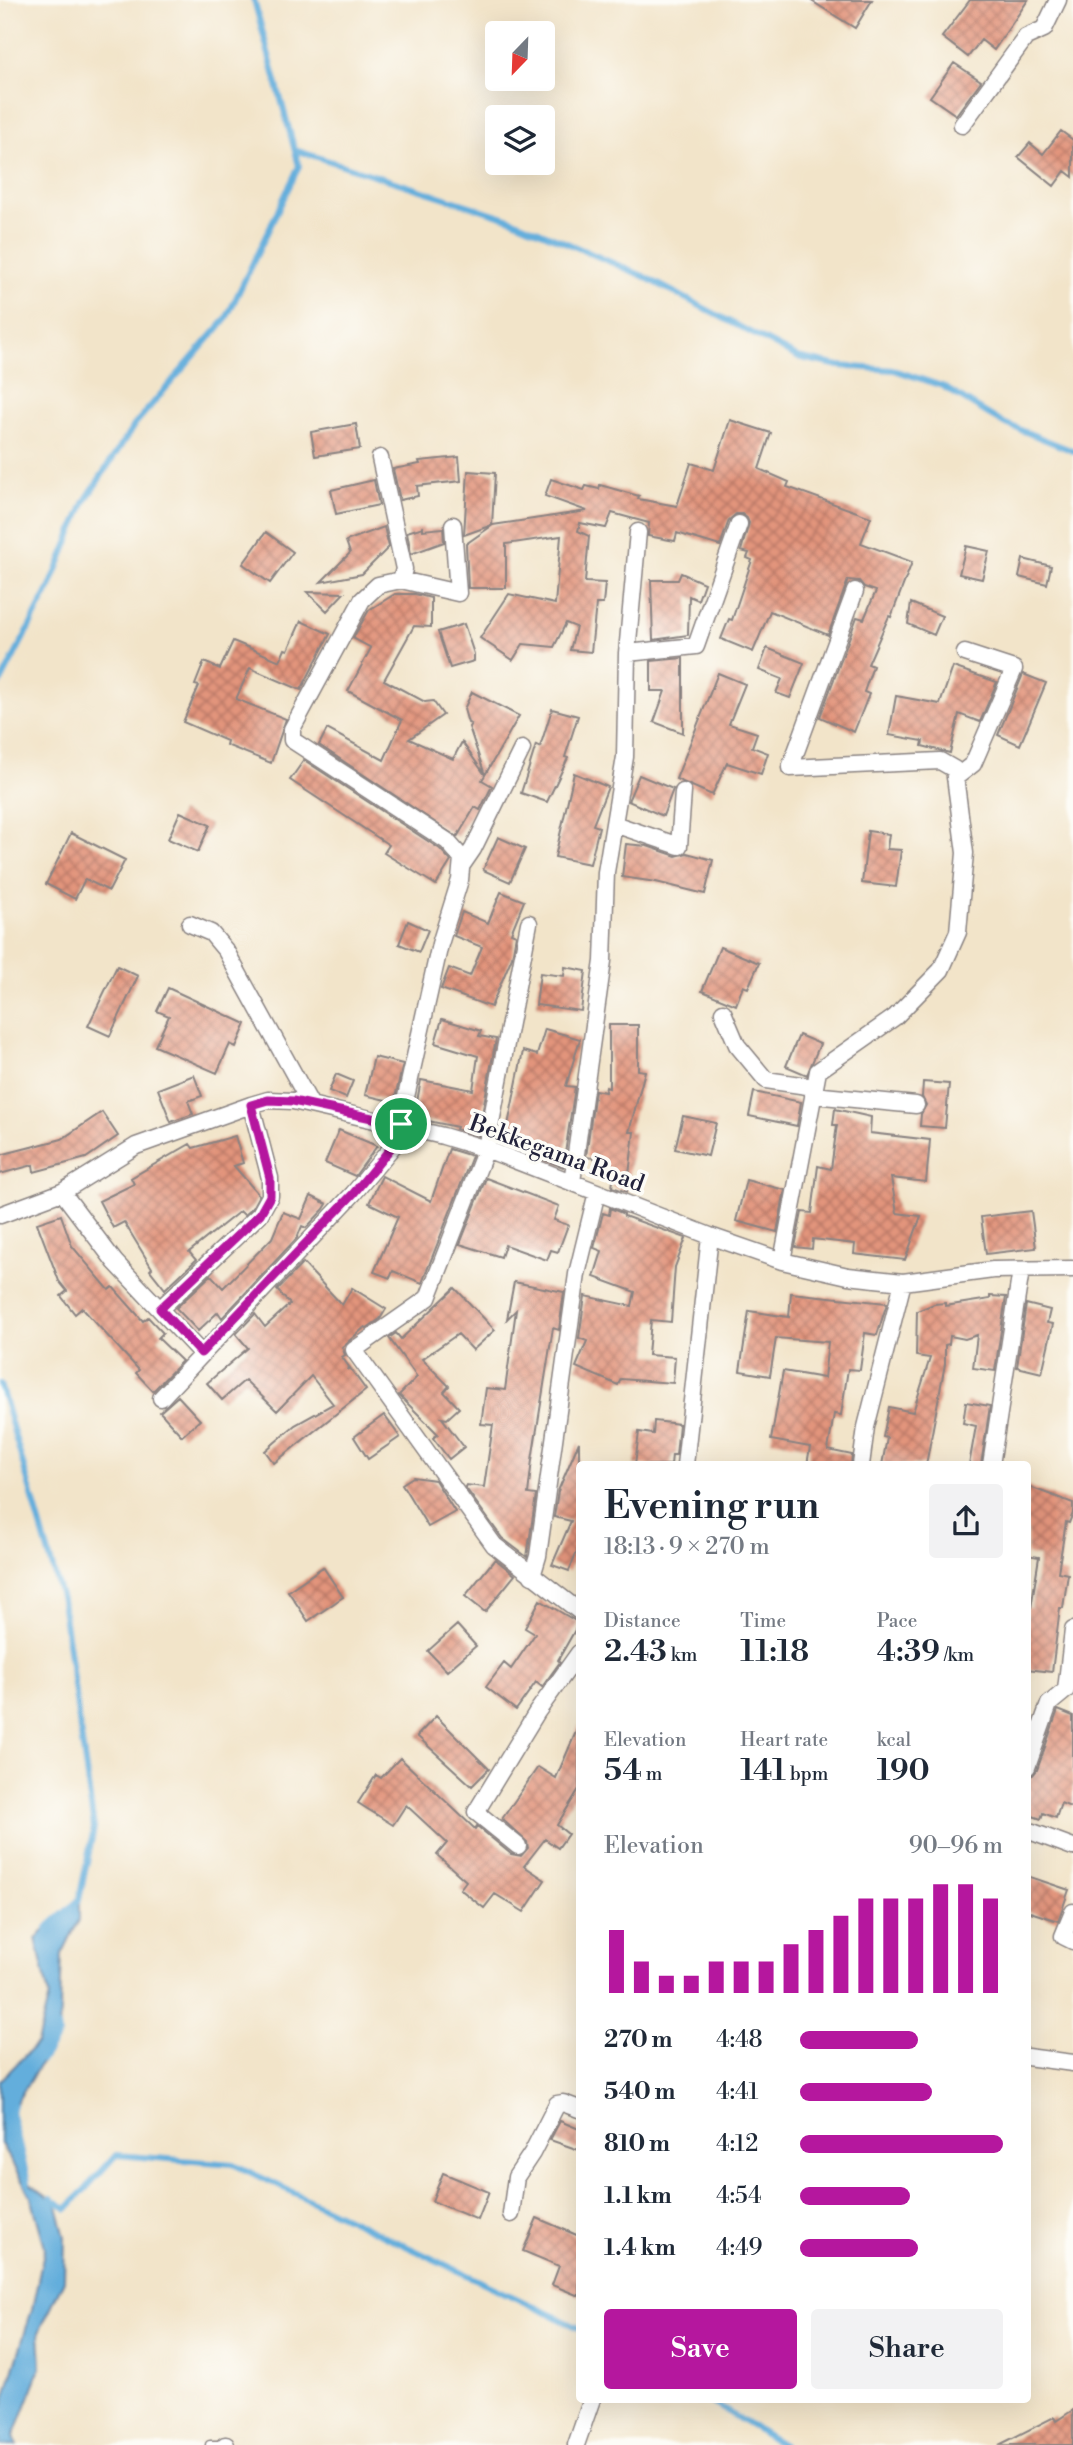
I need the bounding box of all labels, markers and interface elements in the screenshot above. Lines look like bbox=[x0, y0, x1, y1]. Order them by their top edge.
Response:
north arrow bbox=[485, 21, 555, 91]
map controls bbox=[485, 21, 555, 175]
button: layers bbox=[485, 105, 555, 175]
pin bbox=[371, 1094, 431, 1154]
icon: arrive bbox=[382, 1105, 420, 1143]
street label: Bekkegama Road bbox=[464, 1108, 649, 1200]
text: Evening run bbox=[604, 1483, 819, 1530]
button: share bbox=[929, 1484, 1003, 1558]
text: 18:13 · 9 × 270 m bbox=[604, 1533, 770, 1561]
text: Distance bbox=[604, 1609, 681, 1633]
text: Time bbox=[740, 1609, 786, 1633]
text: Pace bbox=[877, 1609, 917, 1633]
text: 2.43 bbox=[604, 1633, 667, 1671]
text: 11:18 bbox=[740, 1633, 809, 1671]
text: 4:39 bbox=[877, 1633, 940, 1671]
text: km bbox=[667, 1643, 697, 1667]
text: /km bbox=[940, 1643, 974, 1667]
text: Elevation bbox=[604, 1728, 686, 1752]
text: Heart rate bbox=[740, 1728, 828, 1752]
text: kcal bbox=[877, 1728, 911, 1752]
text: 54 bbox=[604, 1752, 642, 1790]
text: 141 bbox=[740, 1752, 786, 1790]
text: 190 bbox=[877, 1752, 930, 1790]
text: m bbox=[642, 1762, 662, 1786]
text: bpm bbox=[786, 1762, 828, 1786]
text: Elevation bbox=[604, 1832, 704, 1860]
text: 90–96 m bbox=[909, 1832, 1003, 1860]
text: 270 m bbox=[604, 2026, 672, 2054]
text: 4:48 bbox=[716, 2026, 763, 2054]
text: 540 m bbox=[604, 2078, 675, 2106]
text: 4:41 bbox=[716, 2078, 758, 2106]
text: 810 m bbox=[604, 2130, 670, 2158]
text: 4:12 bbox=[716, 2130, 758, 2158]
text: 1.1 km bbox=[604, 2182, 672, 2210]
text: 4:54 bbox=[716, 2182, 762, 2210]
text: 1.4 km bbox=[604, 2234, 676, 2262]
text: 4:49 bbox=[716, 2234, 763, 2262]
button: Save bbox=[604, 2309, 797, 2389]
button: Share bbox=[811, 2309, 1003, 2389]

